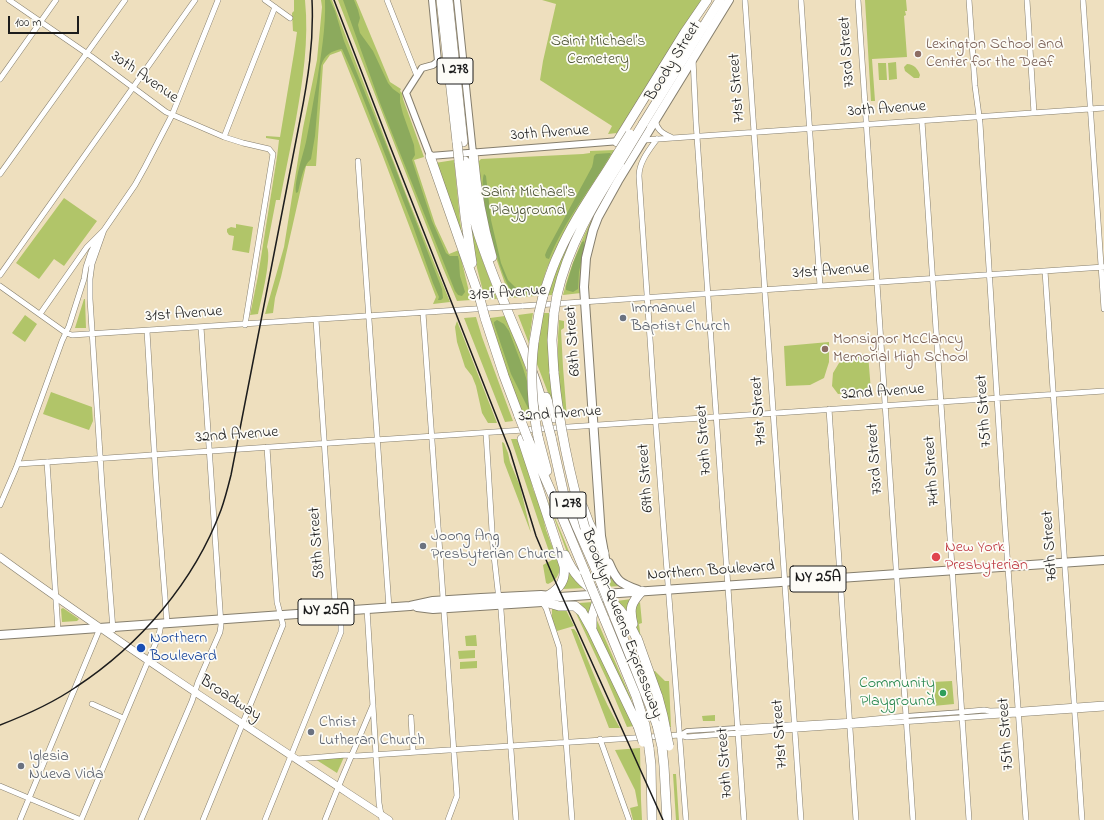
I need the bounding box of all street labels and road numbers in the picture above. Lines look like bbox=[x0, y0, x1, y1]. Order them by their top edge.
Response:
street label: 73rd Street bbox=[836, 16, 860, 88]
street label: Boody Street bbox=[642, 19, 706, 105]
street label: 30th Avenue bbox=[106, 48, 182, 108]
street label: 71st Street bbox=[726, 53, 750, 123]
road number: I 278 bbox=[437, 58, 473, 84]
street label: 30th Avenue bbox=[847, 98, 927, 122]
street label: 30th Avenue bbox=[510, 122, 590, 146]
street label: 31st Avenue bbox=[792, 260, 870, 284]
street label: 31st Avenue bbox=[469, 282, 547, 306]
street label: 31st Avenue bbox=[145, 303, 223, 327]
street label: 68th Street bbox=[562, 305, 586, 377]
street label: 75th Street bbox=[973, 374, 997, 448]
street label: 71st Street bbox=[748, 376, 772, 446]
street label: 32nd Avenue bbox=[841, 381, 925, 405]
street label: 32nd Avenue bbox=[518, 403, 602, 427]
street label: 70th Street bbox=[693, 404, 717, 476]
street label: 73rd Street bbox=[864, 423, 888, 495]
street label: 32nd Avenue bbox=[195, 424, 279, 448]
street label: 74th Street bbox=[921, 435, 945, 507]
street label: 69th Street bbox=[635, 443, 659, 513]
road number: I 278 bbox=[550, 492, 586, 518]
street label: 58th Street bbox=[306, 506, 330, 580]
street label: 76th Street bbox=[1039, 510, 1063, 582]
street label: Brooklyn-Queens Expressway bbox=[576, 527, 666, 721]
street label: Northern Boulevard bbox=[647, 558, 775, 586]
road number: NY 25A bbox=[790, 566, 846, 592]
road number: NY 25A bbox=[298, 599, 354, 625]
street label: Broadway bbox=[196, 672, 264, 726]
street label: 75th Street bbox=[995, 697, 1019, 771]
street label: 71st Street bbox=[769, 699, 793, 769]
street label: 70th Street bbox=[714, 727, 738, 799]

